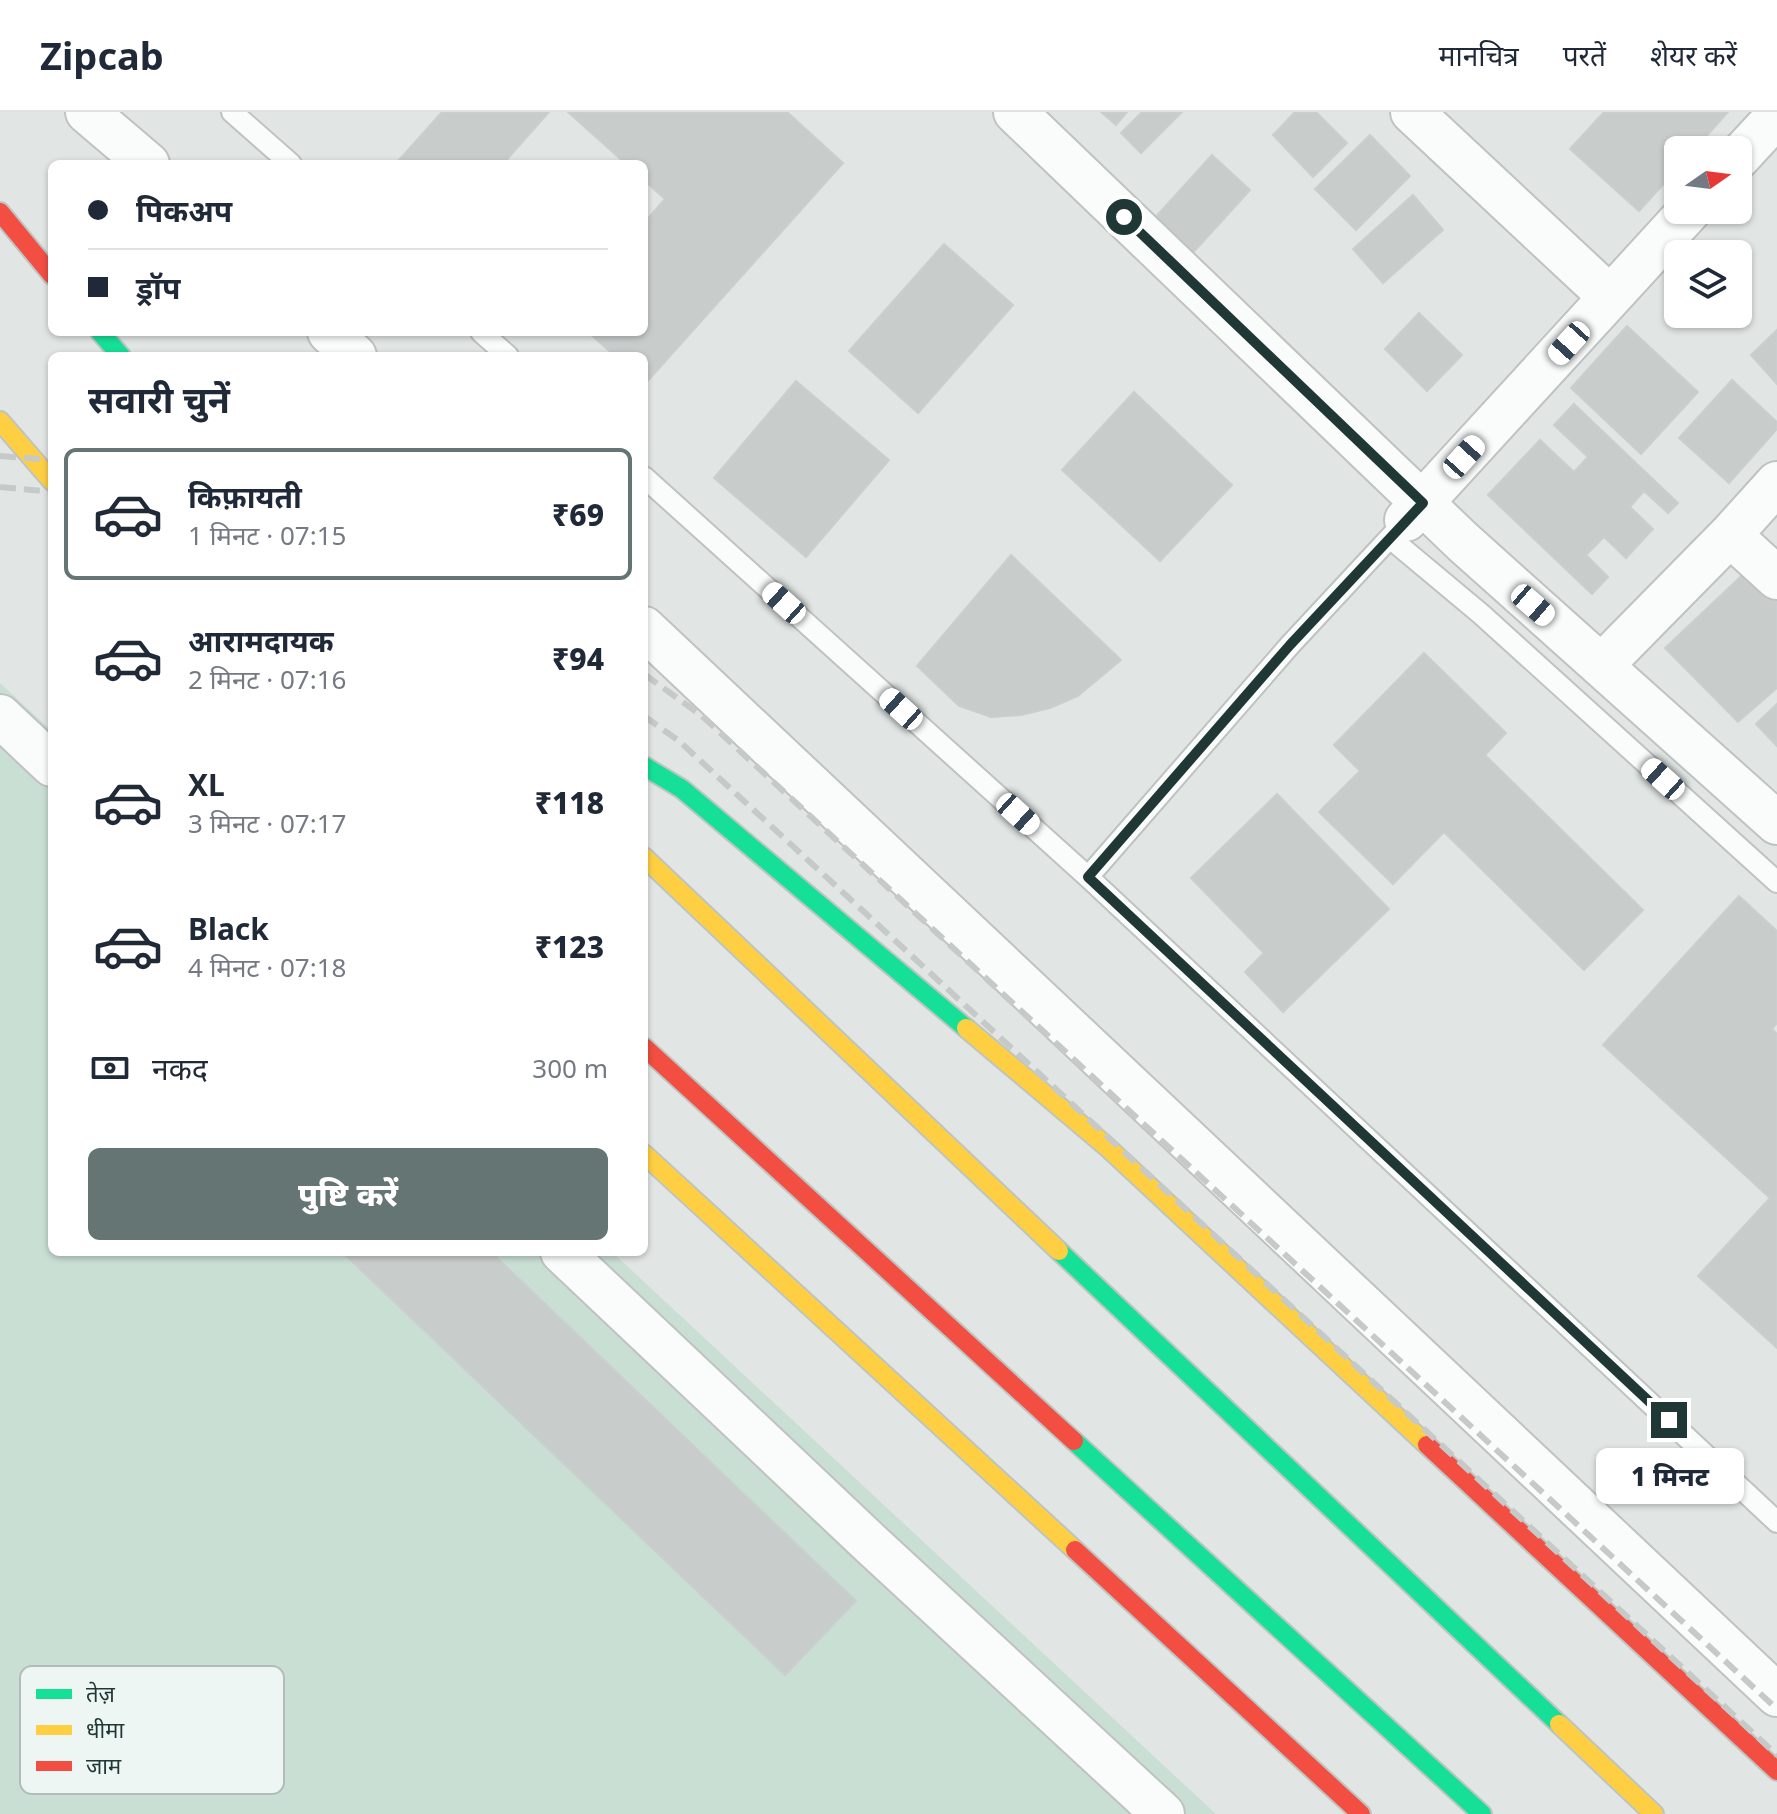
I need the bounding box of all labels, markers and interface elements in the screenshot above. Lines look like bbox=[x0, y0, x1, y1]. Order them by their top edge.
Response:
text: Zipcab bbox=[40, 29, 164, 81]
text: मानचित्र bbox=[1439, 36, 1519, 74]
text: परतें bbox=[1563, 36, 1606, 74]
text: शेयर करें bbox=[1650, 36, 1737, 74]
north arrow bbox=[1664, 136, 1752, 224]
map controls bbox=[1664, 136, 1752, 328]
text: पिकअप bbox=[136, 190, 232, 231]
route start bbox=[1106, 199, 1142, 235]
button: layers bbox=[1664, 240, 1752, 328]
text: ड्रॉप bbox=[136, 267, 180, 308]
car bbox=[1544, 317, 1594, 369]
text: सवारी चुनें bbox=[88, 375, 230, 424]
car bbox=[1439, 431, 1489, 483]
text: किफ़ायती bbox=[188, 476, 302, 517]
icon: car bbox=[92, 478, 164, 550]
text: ₹69 bbox=[552, 494, 604, 535]
text: 1 मिनट · 07:15 bbox=[188, 517, 346, 553]
car bbox=[758, 578, 810, 628]
car bbox=[1507, 580, 1559, 630]
text: आरामदायक bbox=[188, 620, 334, 661]
icon: car bbox=[92, 622, 164, 694]
text: ₹94 bbox=[552, 638, 604, 679]
text: 2 मिनट · 07:16 bbox=[188, 661, 346, 697]
car bbox=[875, 684, 927, 734]
car bbox=[1637, 754, 1689, 804]
text: XL bbox=[188, 764, 225, 805]
icon: car bbox=[92, 766, 164, 838]
text: ₹118 bbox=[535, 782, 604, 823]
car bbox=[992, 789, 1044, 839]
text: 3 मिनट · 07:17 bbox=[188, 805, 346, 841]
text: Black bbox=[188, 908, 269, 949]
icon: car bbox=[92, 910, 164, 982]
text: ₹123 bbox=[535, 926, 604, 967]
text: 4 मिनट · 07:18 bbox=[188, 949, 346, 985]
icon: cash bbox=[88, 1046, 132, 1090]
text: नकद bbox=[152, 1048, 208, 1089]
text: 300 m bbox=[532, 1050, 608, 1086]
button: पुष्टि करें bbox=[88, 1148, 608, 1240]
route end bbox=[1651, 1402, 1687, 1438]
callout: 1 मिनट bbox=[1595, 1448, 1743, 1504]
text: 1 मिनट bbox=[1631, 1458, 1709, 1494]
legend bbox=[20, 1666, 284, 1794]
text: तेज़ bbox=[86, 1678, 116, 1708]
text: धीमा bbox=[86, 1714, 124, 1744]
text: जाम bbox=[86, 1750, 122, 1780]

